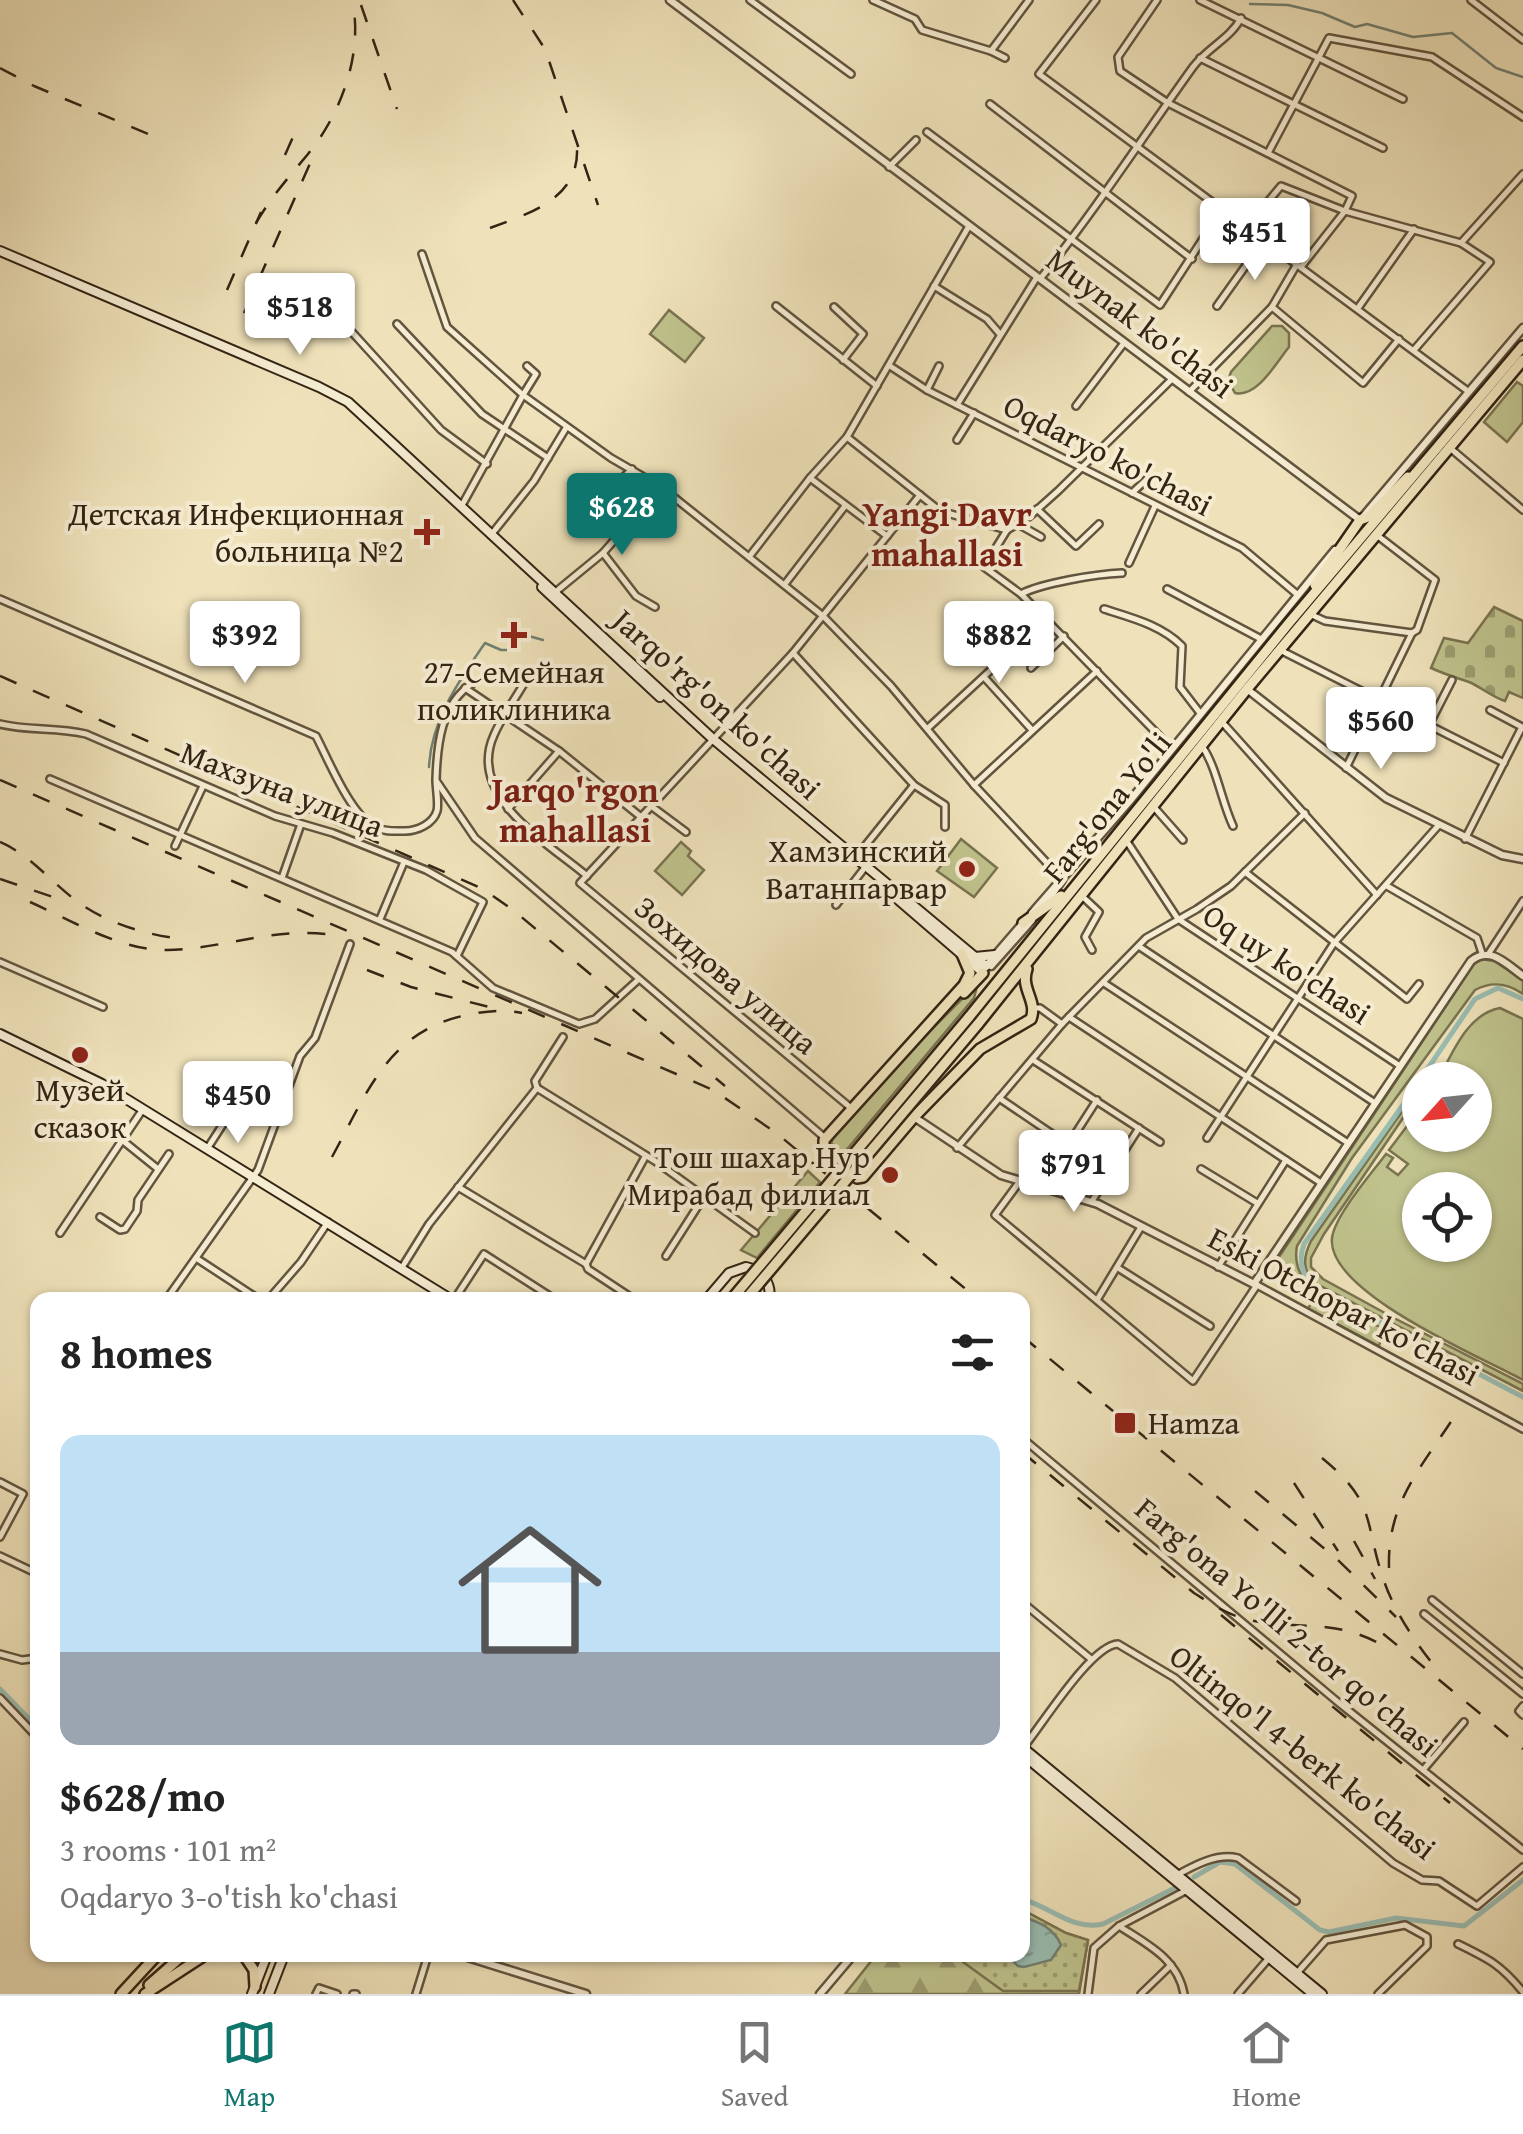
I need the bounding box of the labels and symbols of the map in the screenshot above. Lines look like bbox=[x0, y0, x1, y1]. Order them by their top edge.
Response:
pin: $451 bbox=[1196, 198, 1314, 283]
street label: Muynak ko'chasi bbox=[1036, 236, 1244, 409]
pin: $518 bbox=[241, 273, 359, 358]
street label: Oqdaryo ko'chasi bbox=[996, 382, 1221, 527]
pin: $628 bbox=[563, 473, 681, 558]
district label: Yangi Davr mahallasi bbox=[862, 488, 1032, 579]
place label: Детская Инфекционная больница №2 bbox=[67, 490, 404, 574]
marker: Детская Инфекционная больница №2 bbox=[414, 519, 440, 545]
street label: Jarqo'rg'on ko'chasi bbox=[600, 594, 832, 810]
pin: $392 bbox=[186, 601, 304, 686]
pin: $882 bbox=[940, 601, 1058, 686]
marker: 27-Семейная поликлиника bbox=[501, 622, 527, 648]
place label: 27-Семейная поликлиника bbox=[417, 648, 612, 732]
pin: $560 bbox=[1322, 687, 1440, 772]
street label: Farg'ona Yo'li bbox=[1031, 721, 1183, 893]
street label: Махзуна улица bbox=[174, 728, 391, 849]
district label: Jarqo'rgon mahallasi bbox=[486, 764, 659, 855]
place label: Хамзинский Ватанпарвар bbox=[766, 827, 947, 911]
marker: Хамзинский Ватанпарвар bbox=[956, 858, 978, 880]
street label: Зохидова улица bbox=[625, 884, 829, 1066]
street label: Oq uy ko'chasi bbox=[1194, 892, 1381, 1036]
marker: Музей сказок bbox=[69, 1044, 91, 1066]
pin: $450 bbox=[179, 1061, 297, 1146]
north arrow bbox=[1402, 1062, 1492, 1152]
place label: Музей сказок bbox=[33, 1066, 127, 1150]
pin: $791 bbox=[1015, 1130, 1133, 1215]
place label: Тош шахар Нур Мирабад филиал bbox=[627, 1133, 870, 1217]
marker: Тош шахар Нур Мирабад филиал bbox=[879, 1164, 901, 1186]
street label: Eski Otchopar ko'chasi bbox=[1200, 1214, 1488, 1397]
place label: Hamza bbox=[1148, 1399, 1240, 1446]
marker: Hamza bbox=[1112, 1410, 1138, 1436]
street label: Farg'ona Yo'lli 2-tor qo'chasi bbox=[1125, 1485, 1449, 1768]
street label: Oltinqo'l 4-berk ko'chasi bbox=[1160, 1632, 1447, 1871]

